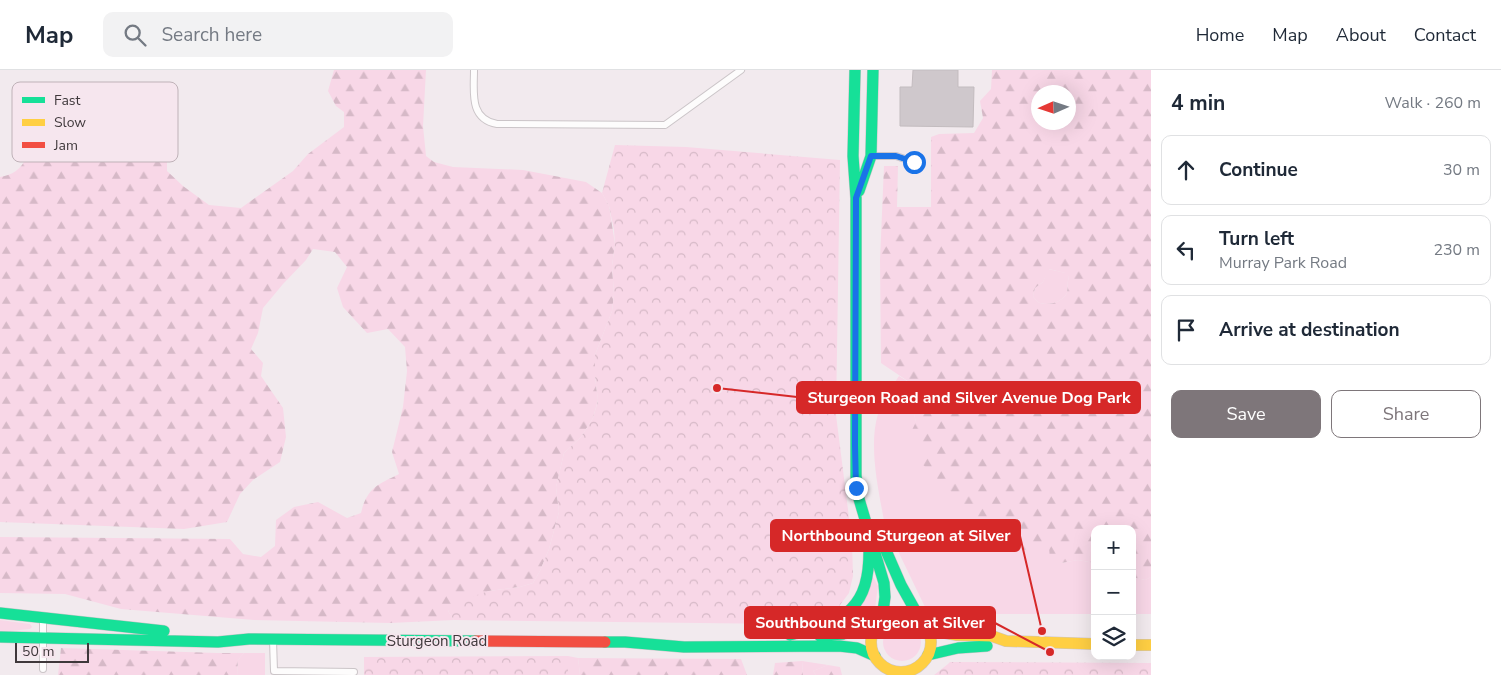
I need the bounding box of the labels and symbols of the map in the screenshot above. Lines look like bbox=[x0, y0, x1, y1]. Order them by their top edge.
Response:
legend bbox=[12, 82, 178, 162]
north arrow bbox=[1031, 85, 1076, 130]
text: Fast bbox=[54, 91, 80, 110]
text: Slow bbox=[54, 113, 86, 132]
text: Jam bbox=[53, 136, 78, 155]
route start bbox=[903, 151, 926, 174]
callout: Sturgeon Road and Silver Avenue Dog Park bbox=[797, 382, 1140, 413]
text: Sturgeon Road and Silver Avenue Dog Park bbox=[807, 387, 1131, 409]
route end bbox=[845, 477, 868, 500]
callout: Northbound Sturgeon at Silver bbox=[771, 520, 1020, 551]
text: Northbound Sturgeon at Silver bbox=[781, 525, 1011, 547]
callout: Southbound Sturgeon at Silver bbox=[745, 607, 995, 638]
text: Southbound Sturgeon at Silver bbox=[755, 612, 986, 634]
street label: Sturgeon Road bbox=[387, 631, 487, 651]
scale bar bbox=[15, 640, 89, 663]

